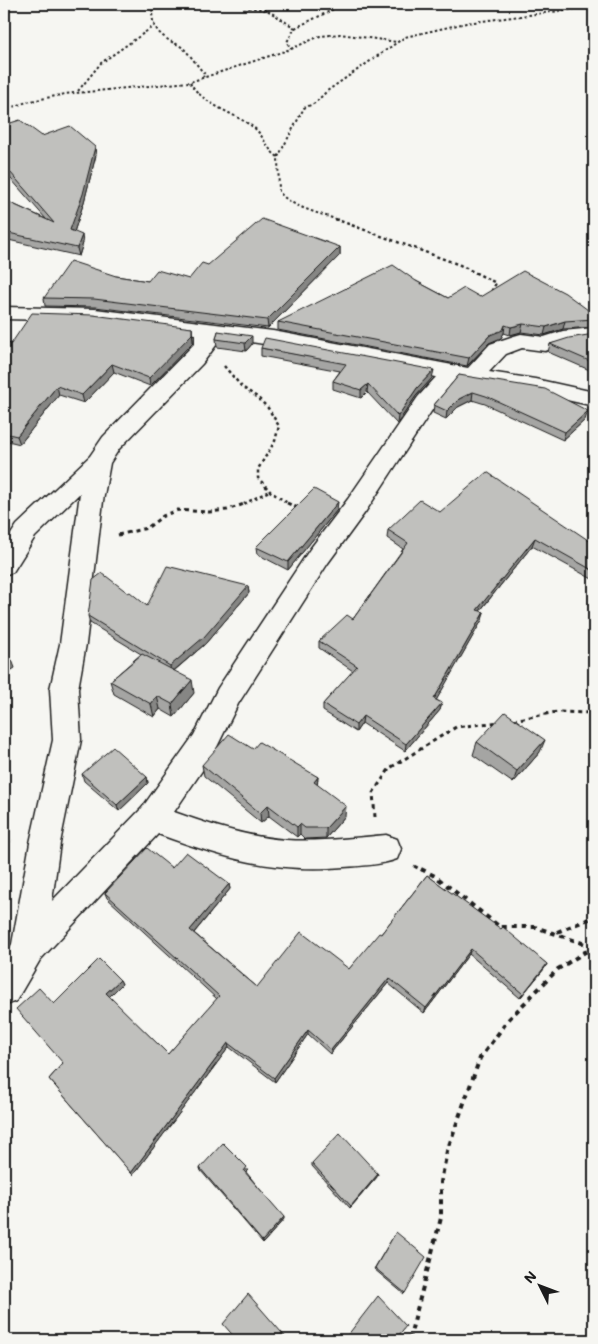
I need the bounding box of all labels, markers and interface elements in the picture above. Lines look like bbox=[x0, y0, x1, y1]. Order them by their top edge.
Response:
north arrow bbox=[516, 1262, 566, 1312]
text: N bbox=[519, 1267, 541, 1287]

